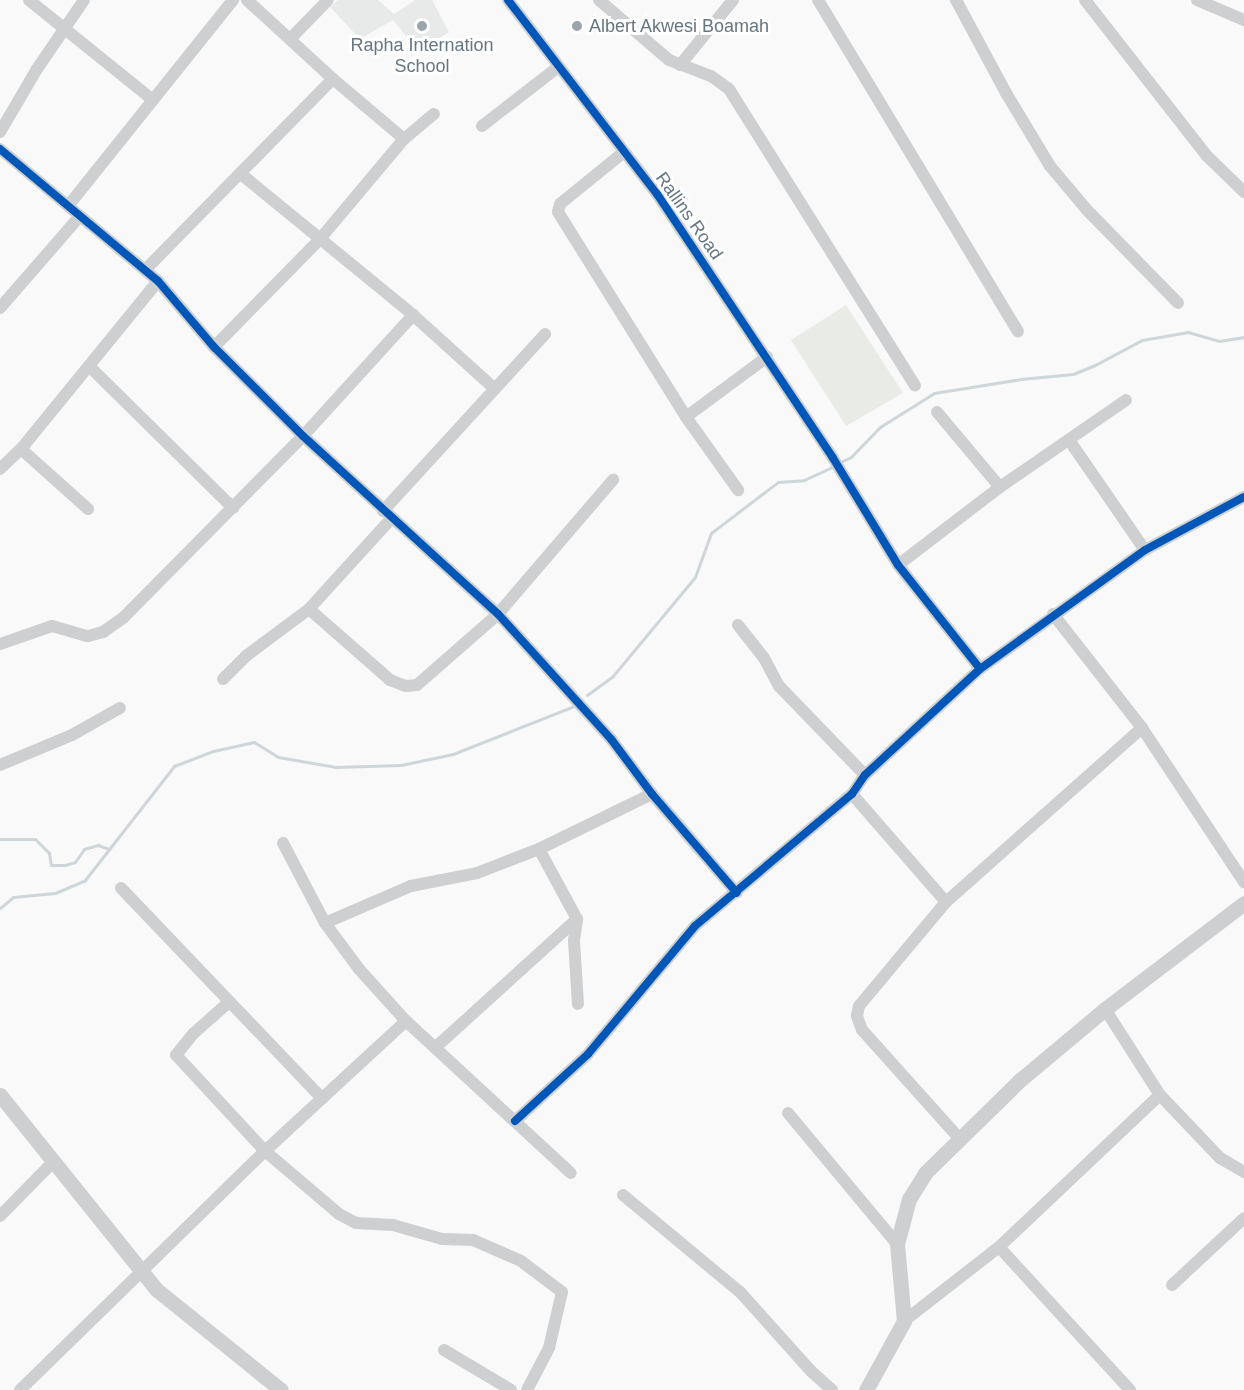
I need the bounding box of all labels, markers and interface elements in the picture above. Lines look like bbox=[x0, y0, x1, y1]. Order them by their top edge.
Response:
place label: Albert Akwesi Boamah bbox=[589, 15, 770, 37]
marker: Rapha Internation School bbox=[415, 19, 429, 33]
marker: Albert Akwesi Boamah bbox=[570, 19, 584, 33]
place label: Rapha Internation School bbox=[350, 35, 494, 78]
street label: Rallins Road bbox=[651, 168, 727, 264]

